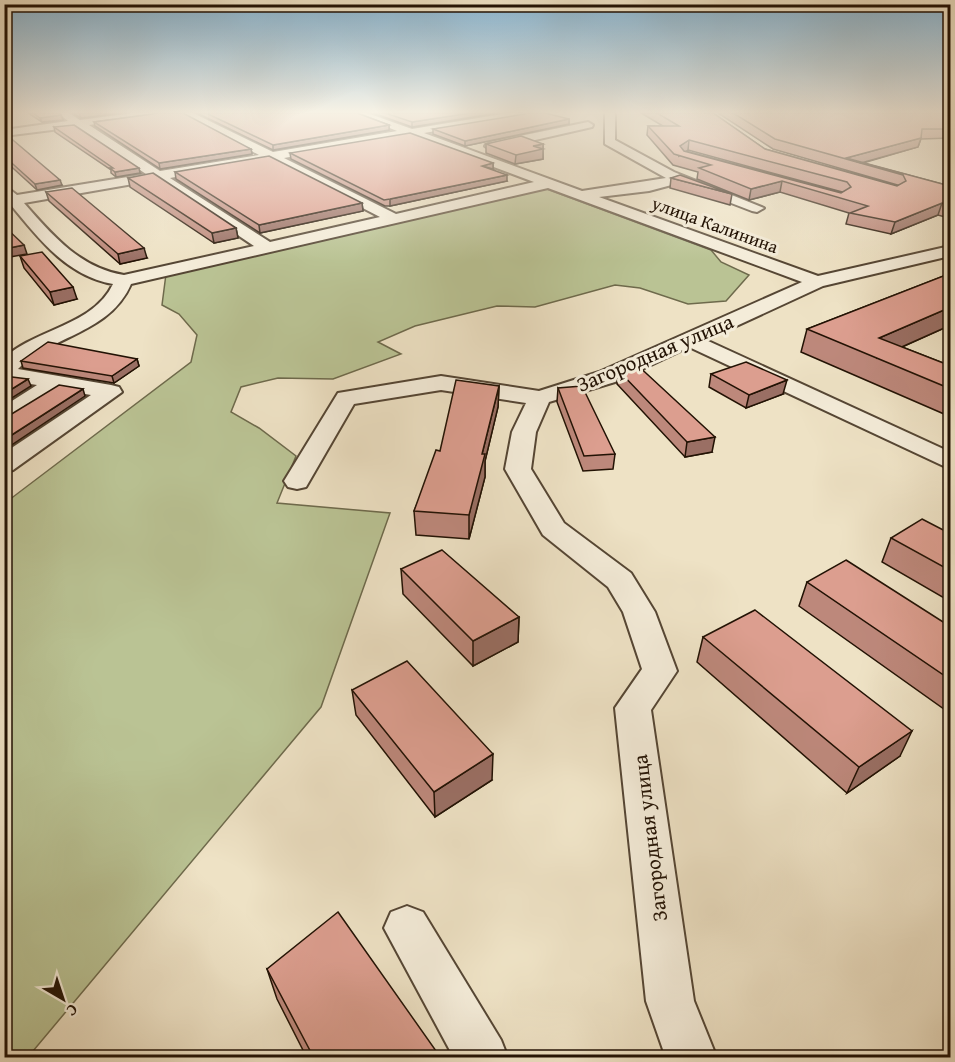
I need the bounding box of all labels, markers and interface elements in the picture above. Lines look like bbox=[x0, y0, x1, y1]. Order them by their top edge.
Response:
street label: улица Калинина bbox=[647, 189, 783, 260]
street label: Загородная улица bbox=[571, 305, 738, 400]
street label: Загородная улица bbox=[624, 753, 675, 923]
north arrow bbox=[33, 969, 93, 1029]
text: С bbox=[61, 998, 84, 1023]

